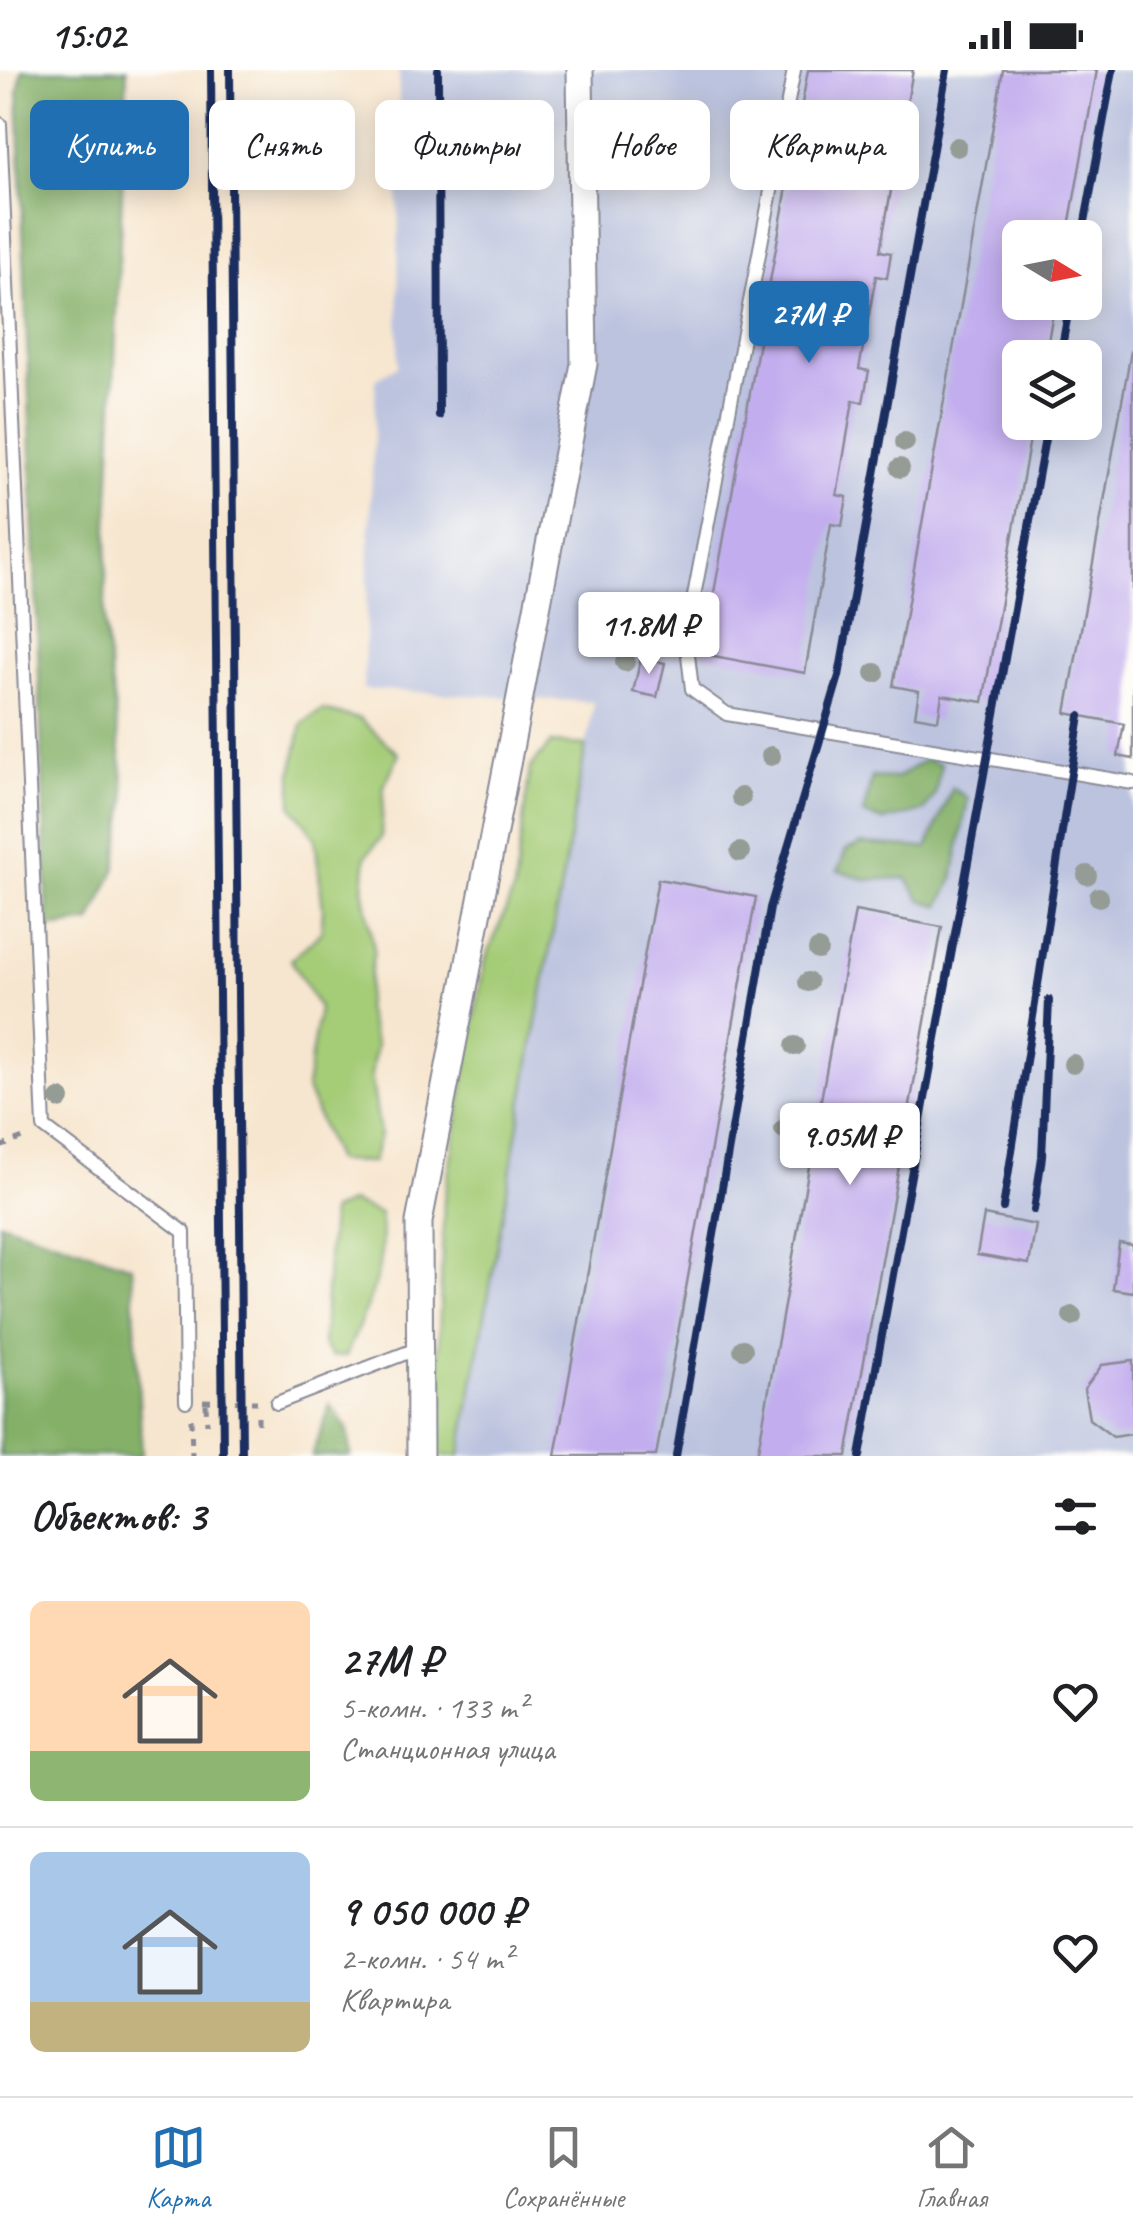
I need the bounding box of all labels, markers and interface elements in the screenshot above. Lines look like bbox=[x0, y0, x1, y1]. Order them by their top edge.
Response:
text: 15:02 bbox=[50, 12, 125, 59]
chip: Купить bbox=[30, 100, 189, 190]
chip: Снять bbox=[209, 100, 355, 190]
chip: Фильтры bbox=[375, 100, 554, 190]
chip: Новое bbox=[574, 100, 710, 190]
chip: Квартира bbox=[730, 100, 919, 190]
north arrow bbox=[1002, 220, 1102, 320]
map controls bbox=[1002, 220, 1102, 440]
pin: 27M ₽ bbox=[739, 281, 879, 366]
text: 27M ₽ bbox=[771, 293, 847, 334]
button: layers bbox=[1002, 340, 1102, 440]
pin: 11.8M ₽ bbox=[557, 592, 741, 677]
text: 11.8M ₽ bbox=[600, 604, 698, 645]
pin: 9.05M ₽ bbox=[758, 1103, 942, 1188]
text: 9.05M ₽ bbox=[802, 1115, 898, 1156]
icon: filters bbox=[1048, 1489, 1103, 1544]
text: Объектов: 3 bbox=[30, 1490, 206, 1543]
text: 27M ₽ bbox=[340, 1634, 440, 1687]
icon: home bbox=[110, 1641, 230, 1761]
icon: heart bbox=[1048, 1674, 1103, 1729]
text: 5-комн. · 133 m² bbox=[340, 1687, 527, 1728]
text: Станционная улица bbox=[340, 1728, 555, 1769]
text: 9 050 000 ₽ bbox=[340, 1885, 523, 1938]
icon: home bbox=[110, 1892, 230, 2012]
icon: heart bbox=[1048, 1925, 1103, 1980]
text: 2-комн. · 54 m² bbox=[340, 1938, 512, 1979]
text: Квартира bbox=[340, 1979, 449, 2020]
tab: Карта bbox=[146, 2120, 210, 2215]
tab: Сохранённые bbox=[503, 2120, 624, 2215]
tab: Главная bbox=[917, 2120, 987, 2215]

